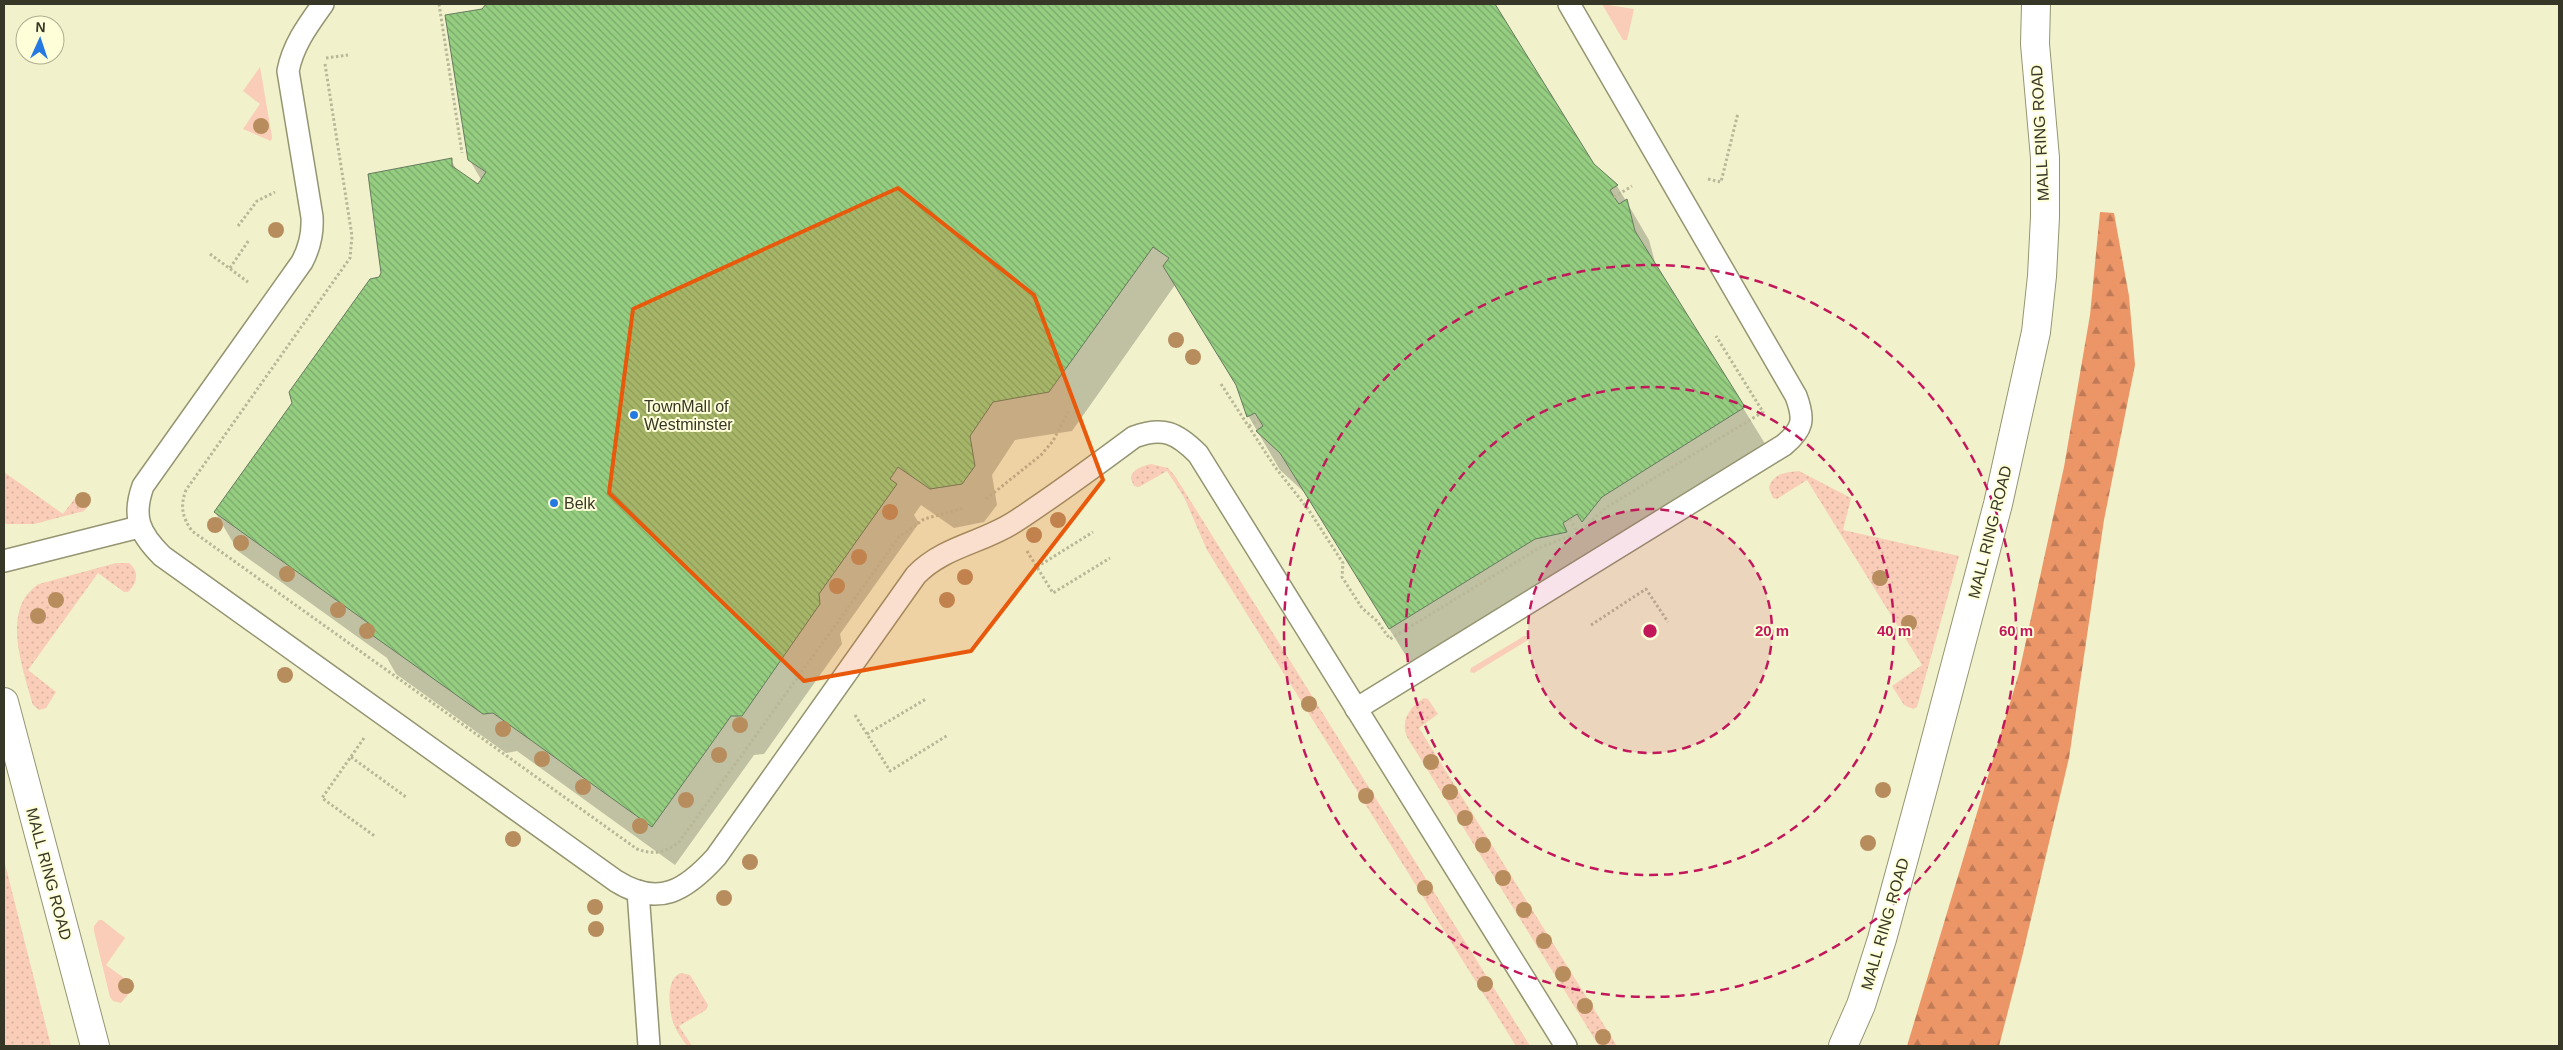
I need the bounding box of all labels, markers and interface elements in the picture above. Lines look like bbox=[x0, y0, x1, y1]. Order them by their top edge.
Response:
north arrow bbox=[15, 15, 65, 65]
text: N bbox=[35, 19, 46, 35]
street label: MALL RING ROAD bbox=[2028, 64, 2052, 202]
place label: TownMall of Westminster bbox=[644, 398, 733, 433]
marker: TownMall of Westminster bbox=[628, 409, 640, 421]
street label: MALL RING ROAD bbox=[1965, 464, 2015, 600]
place label: Belk bbox=[564, 495, 596, 512]
marker: Belk bbox=[548, 497, 560, 509]
centre of rings bbox=[1641, 622, 1659, 640]
text: 20 m bbox=[1755, 622, 1789, 639]
text: 40 m bbox=[1877, 622, 1911, 639]
text: 60 m bbox=[1999, 622, 2033, 639]
street label: MALL RING ROAD bbox=[23, 806, 75, 942]
street label: MALL RING ROAD bbox=[1858, 856, 1912, 992]

